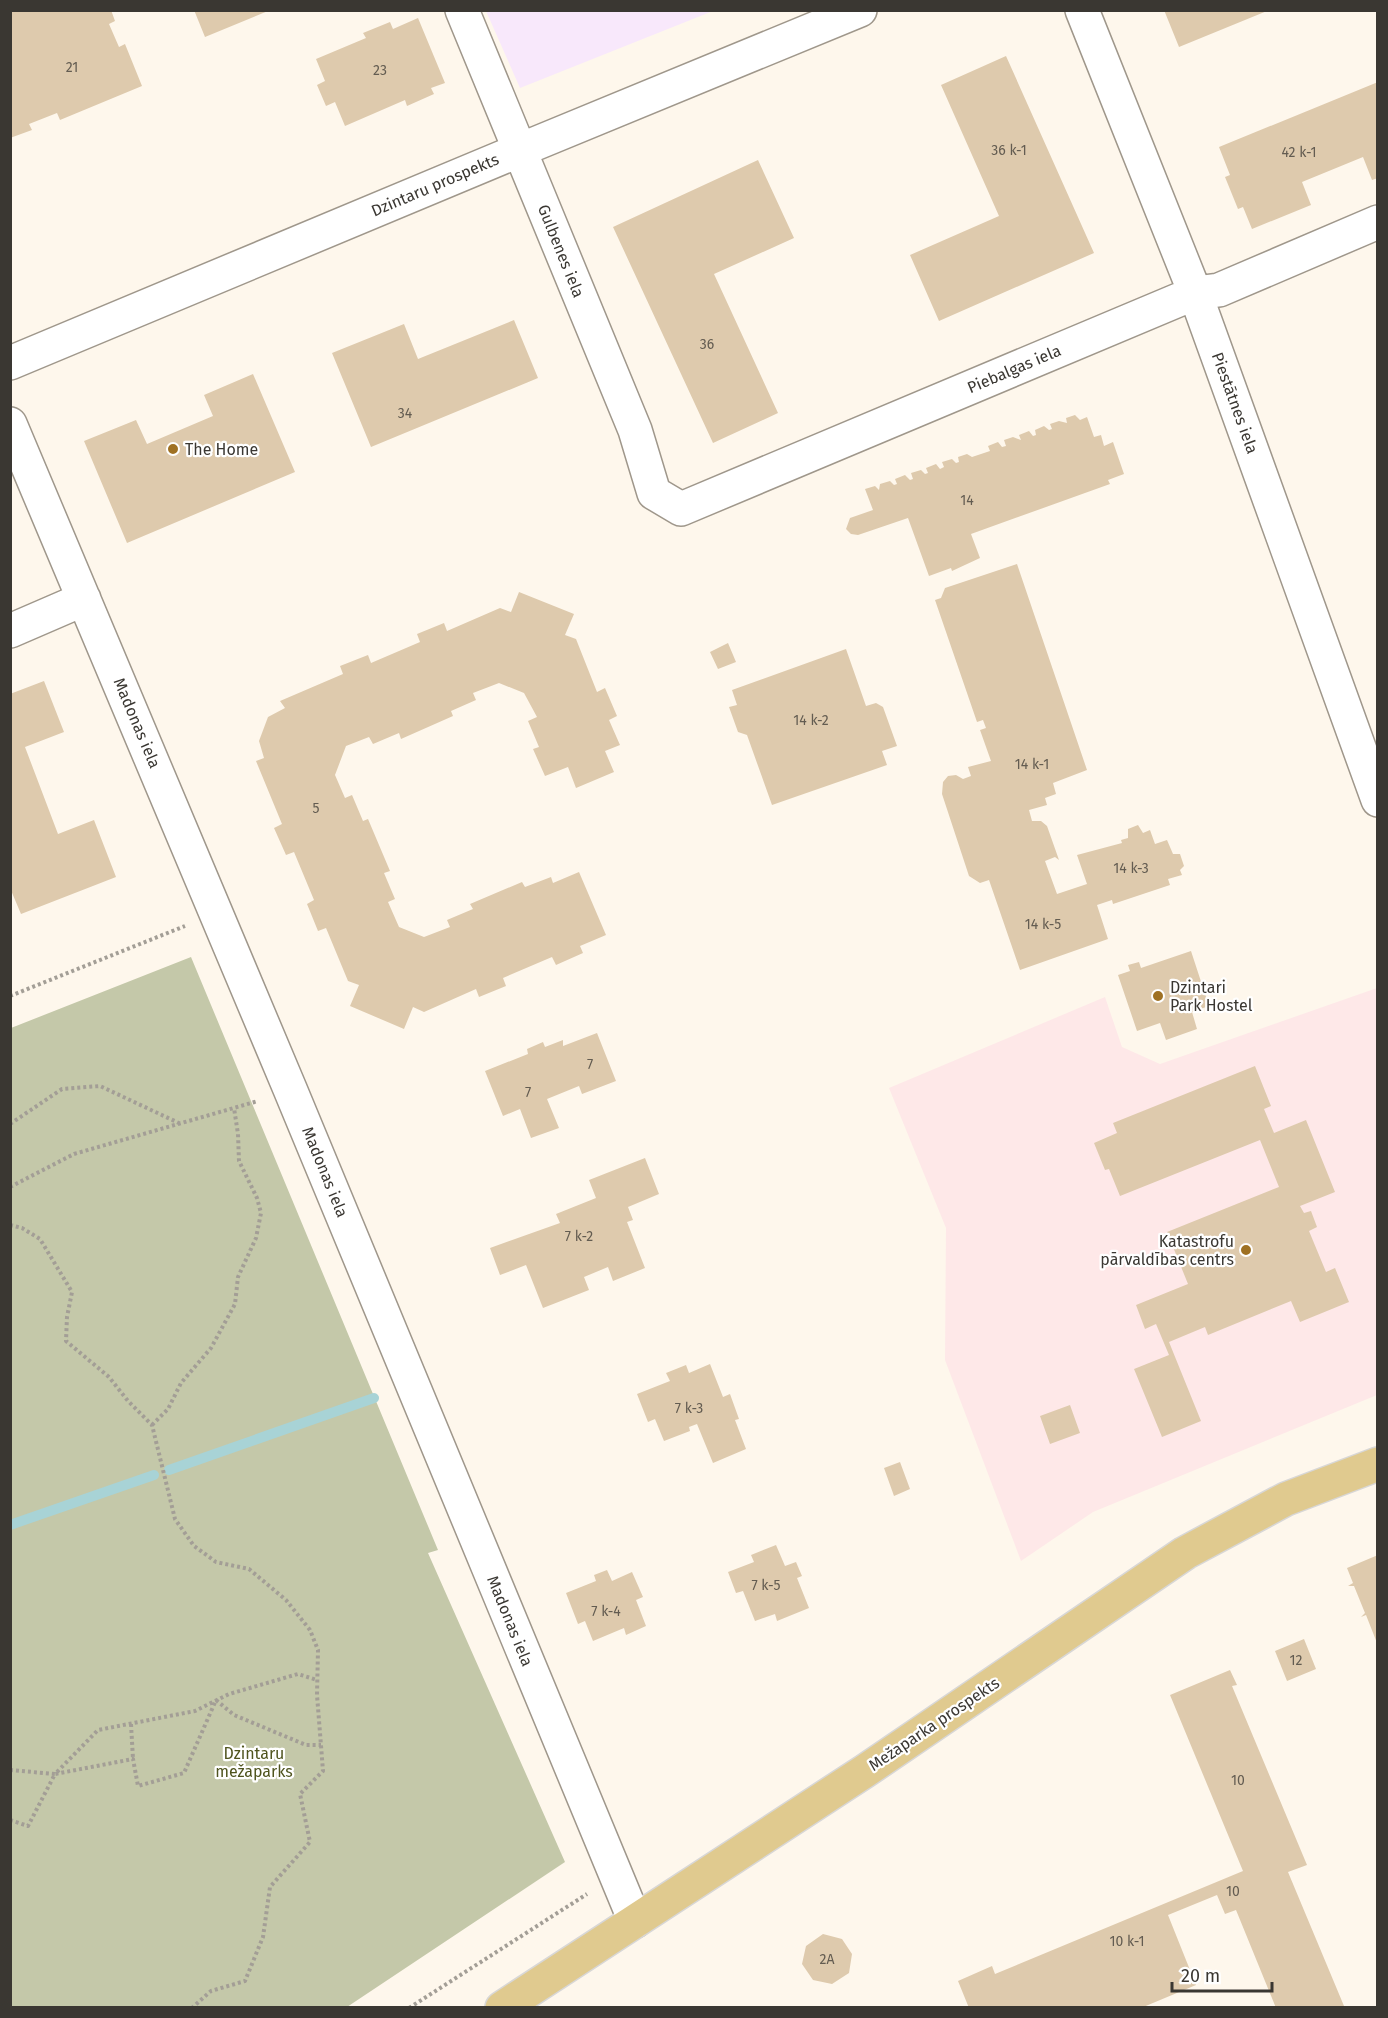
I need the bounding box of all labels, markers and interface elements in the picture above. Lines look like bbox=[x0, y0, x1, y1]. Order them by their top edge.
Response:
house number: 21 bbox=[66, 59, 78, 76]
house number: 23 bbox=[373, 62, 387, 79]
house number: 36 k-1 bbox=[991, 142, 1027, 159]
house number: 42 k-1 bbox=[1281, 144, 1317, 161]
street label: Dzintaru prospekts bbox=[368, 150, 502, 220]
street label: Gulbenes iela bbox=[534, 202, 588, 300]
house number: 36 bbox=[700, 336, 714, 353]
street label: Piebalgas iela bbox=[964, 341, 1064, 397]
street label: Piestātnes iela bbox=[1208, 350, 1262, 456]
house number: 34 bbox=[398, 405, 413, 422]
place label: The Home bbox=[185, 440, 258, 459]
marker: The Home bbox=[166, 442, 180, 456]
house number: 14 bbox=[960, 492, 974, 509]
street label: Madonas iela bbox=[109, 675, 165, 771]
house number: 14 k-2 bbox=[793, 712, 829, 729]
house number: 14 k-1 bbox=[1015, 756, 1049, 773]
house number: 5 bbox=[312, 800, 320, 817]
house number: 14 k-3 bbox=[1113, 860, 1149, 877]
house number: 14 k-5 bbox=[1025, 916, 1061, 933]
place label: Dzintari Park Hostel bbox=[1170, 978, 1253, 1015]
marker: Dzintari Park Hostel bbox=[1151, 989, 1165, 1003]
house number: 7 bbox=[587, 1056, 593, 1073]
house number: 7 bbox=[525, 1084, 531, 1101]
street label: Madonas iela bbox=[298, 1124, 352, 1220]
house number: 7 k-2 bbox=[565, 1228, 593, 1245]
place label: Katastrofu pārvaldības centrs bbox=[1100, 1232, 1234, 1269]
marker: Katastrofu pārvaldības centrs bbox=[1239, 1243, 1253, 1257]
house number: 7 k-3 bbox=[675, 1400, 703, 1417]
street label: Madonas iela bbox=[483, 1573, 537, 1669]
house number: 7 k-5 bbox=[751, 1577, 781, 1594]
house number: 7 k-4 bbox=[591, 1603, 621, 1620]
house number: 12 bbox=[1290, 1652, 1303, 1669]
street label: Mežaparka prospekts bbox=[865, 1673, 1003, 1775]
park label: Dzintaru mežaparks bbox=[215, 1744, 293, 1781]
house number: 10 bbox=[1231, 1772, 1245, 1789]
house number: 10 bbox=[1226, 1883, 1240, 1900]
house number: 10 k-1 bbox=[1110, 1933, 1145, 1950]
house number: 2A bbox=[820, 1951, 834, 1968]
scale bar bbox=[1172, 1955, 1272, 1993]
text: 20 m bbox=[1181, 1965, 1220, 1987]

